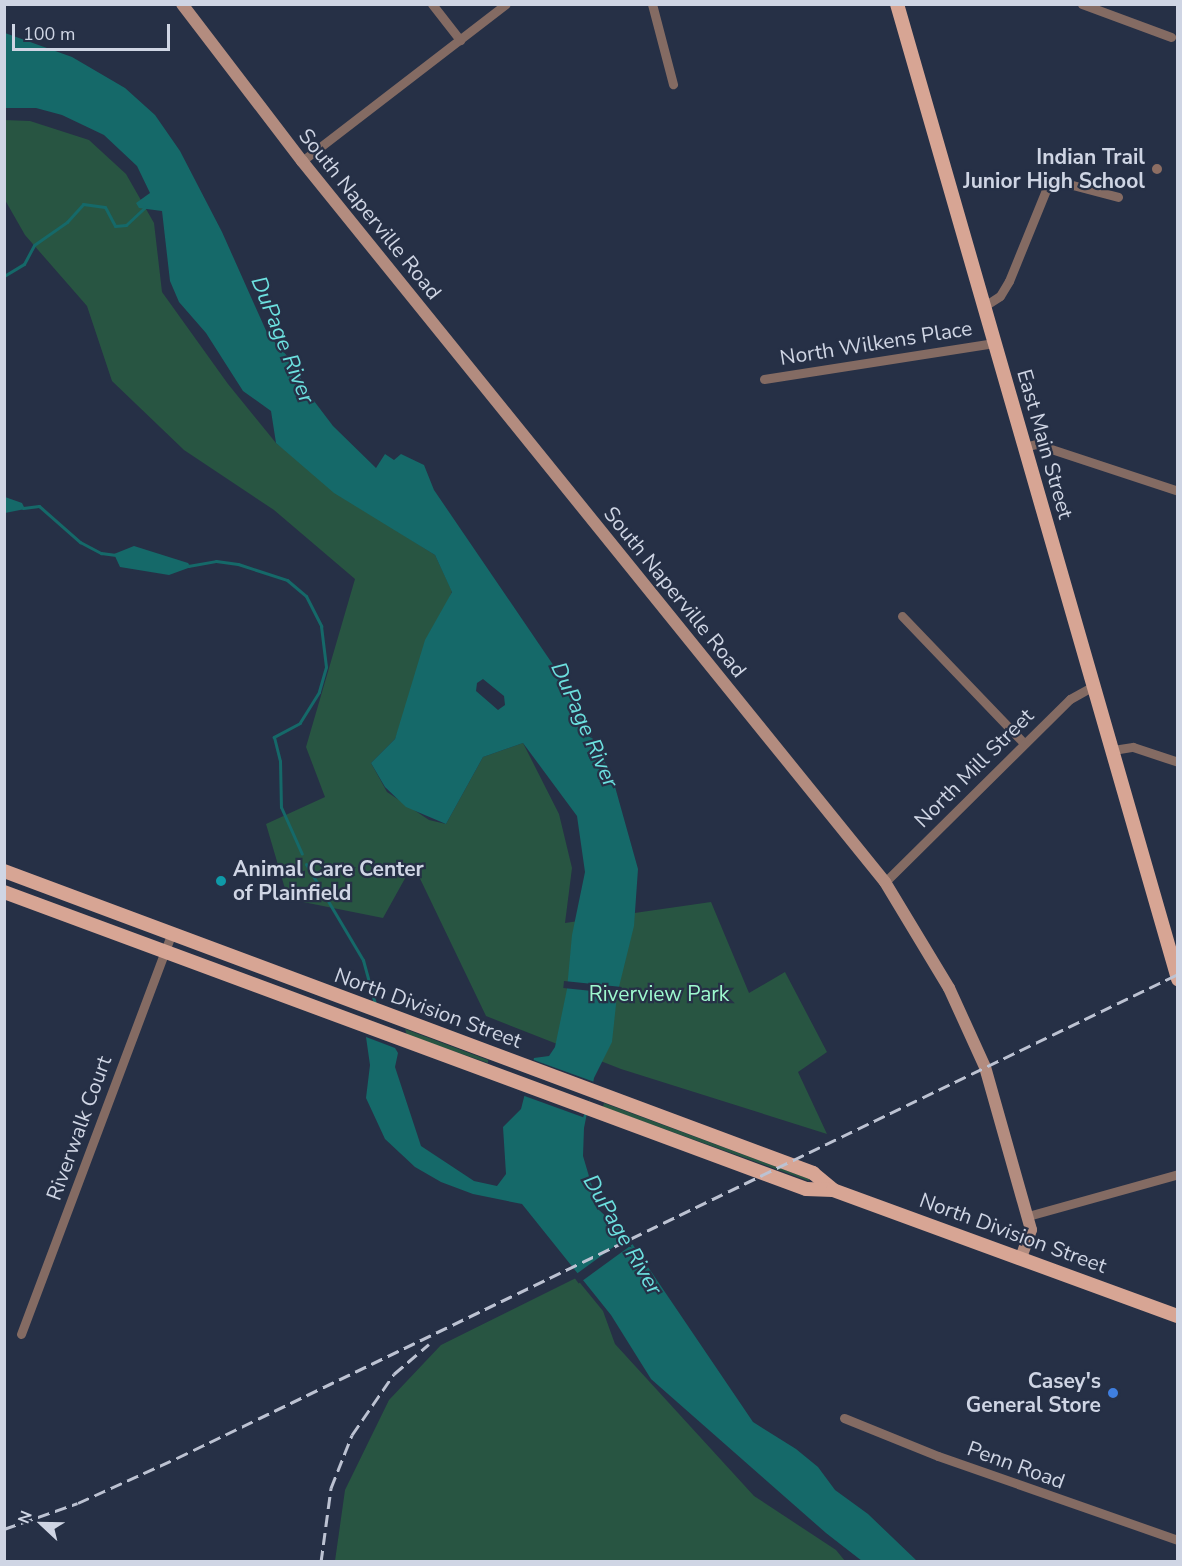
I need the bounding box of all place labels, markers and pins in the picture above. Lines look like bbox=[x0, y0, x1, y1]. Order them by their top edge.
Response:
place label: Indian Trail Junior High School bbox=[963, 144, 1145, 194]
marker: Indian Trail Junior High School bbox=[1150, 162, 1164, 176]
place label: Animal Care Center of Plainfield bbox=[233, 856, 424, 906]
marker: Animal Care Center of Plainfield bbox=[214, 874, 228, 888]
place label: Casey's General Store bbox=[966, 1368, 1101, 1418]
marker: Casey's General Store bbox=[1106, 1386, 1120, 1400]

